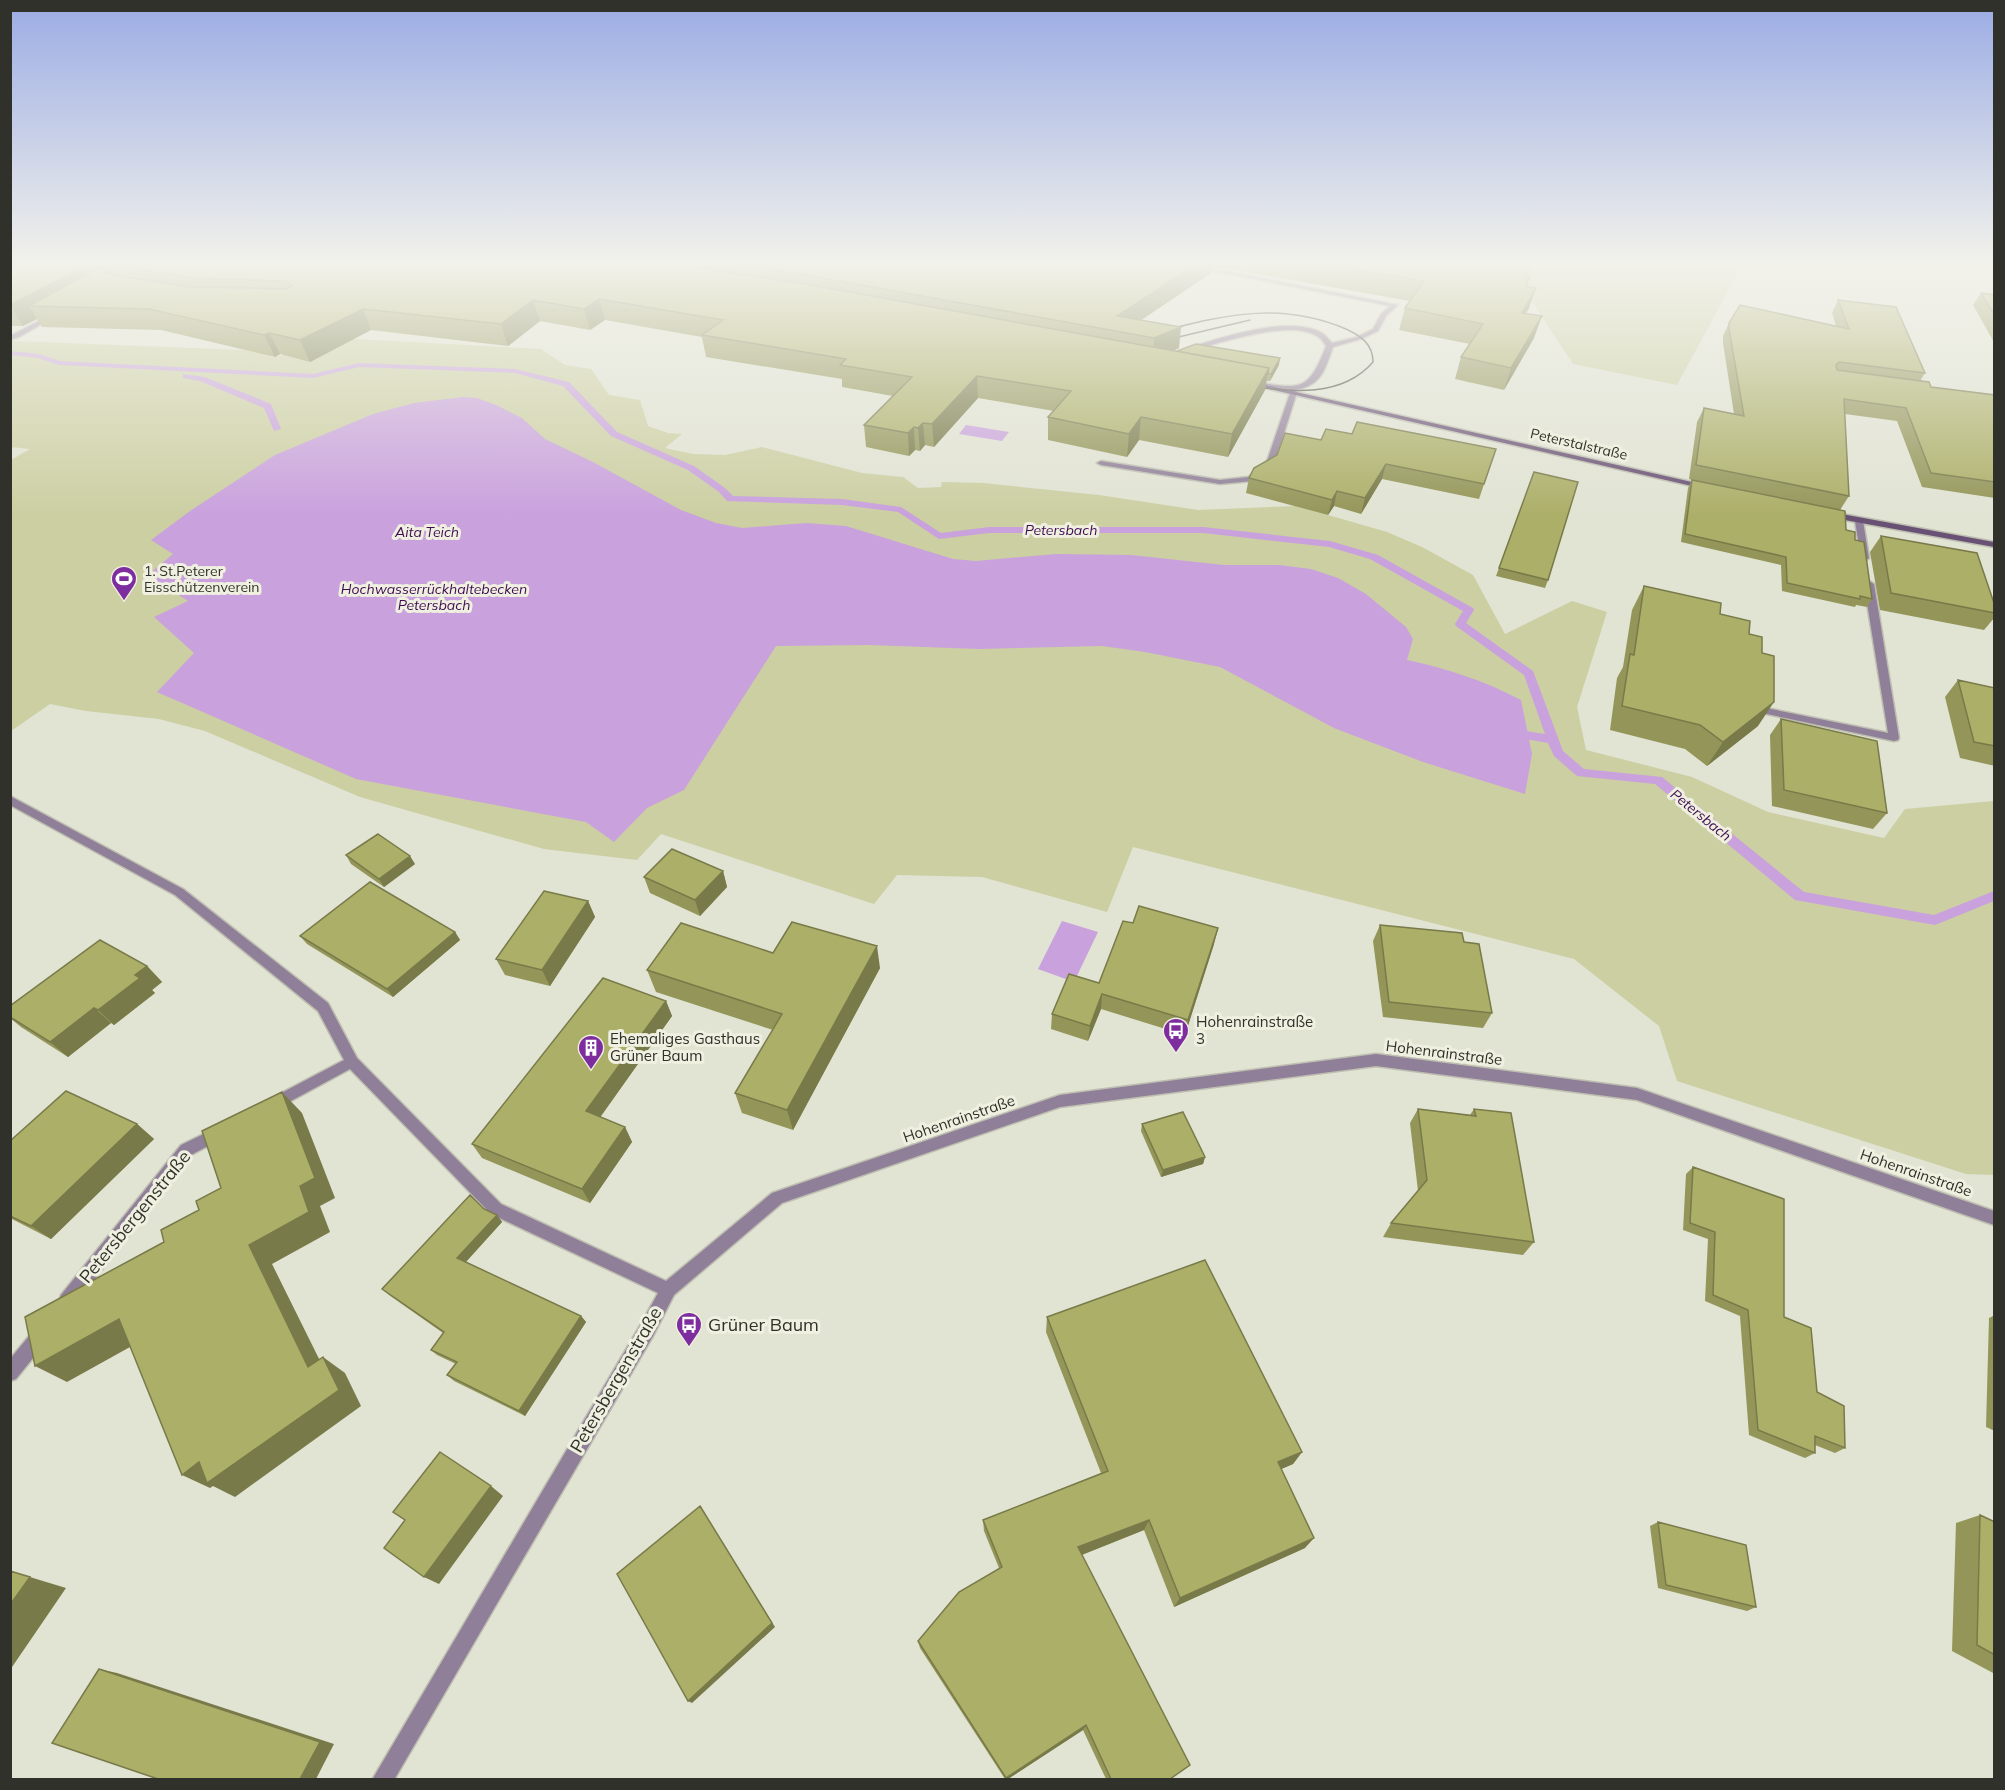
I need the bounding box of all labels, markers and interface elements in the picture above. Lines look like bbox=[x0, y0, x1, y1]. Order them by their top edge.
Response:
street label: Peterstalstraße bbox=[1529, 424, 1629, 464]
water label: Petersbach bbox=[1025, 521, 1097, 539]
water label: Aita Teich bbox=[394, 523, 459, 541]
place label: 1. St.Peterer Eisschützenverein bbox=[144, 562, 260, 596]
sports icon: 1. St.Peterer Eisschützenverein bbox=[109, 564, 139, 602]
water label: Hochwasserrückhaltebecken Petersbach bbox=[341, 580, 527, 614]
water label: Petersbach bbox=[1667, 785, 1735, 845]
place label: Hohenrainstraße 3 bbox=[1196, 1012, 1313, 1048]
bus stop icon: Hohenrainstraße 3 bbox=[1161, 1016, 1191, 1054]
place label: Ehemaliges Gasthaus Grüner Baum bbox=[610, 1029, 760, 1065]
building icon: Ehemaliges Gasthaus Grüner Baum bbox=[576, 1033, 606, 1071]
street label: Hohenrainstraße bbox=[1385, 1036, 1503, 1069]
street label: Hohenrainstraße bbox=[900, 1090, 1017, 1147]
street label: Hohenrainstraße bbox=[1858, 1144, 1975, 1201]
street label: Petersbergenstraße bbox=[74, 1146, 195, 1288]
street label: Petersbergenstraße bbox=[565, 1303, 667, 1457]
bus stop icon: Grüner Baum bbox=[674, 1310, 704, 1348]
place label: Grüner Baum bbox=[708, 1313, 819, 1336]

